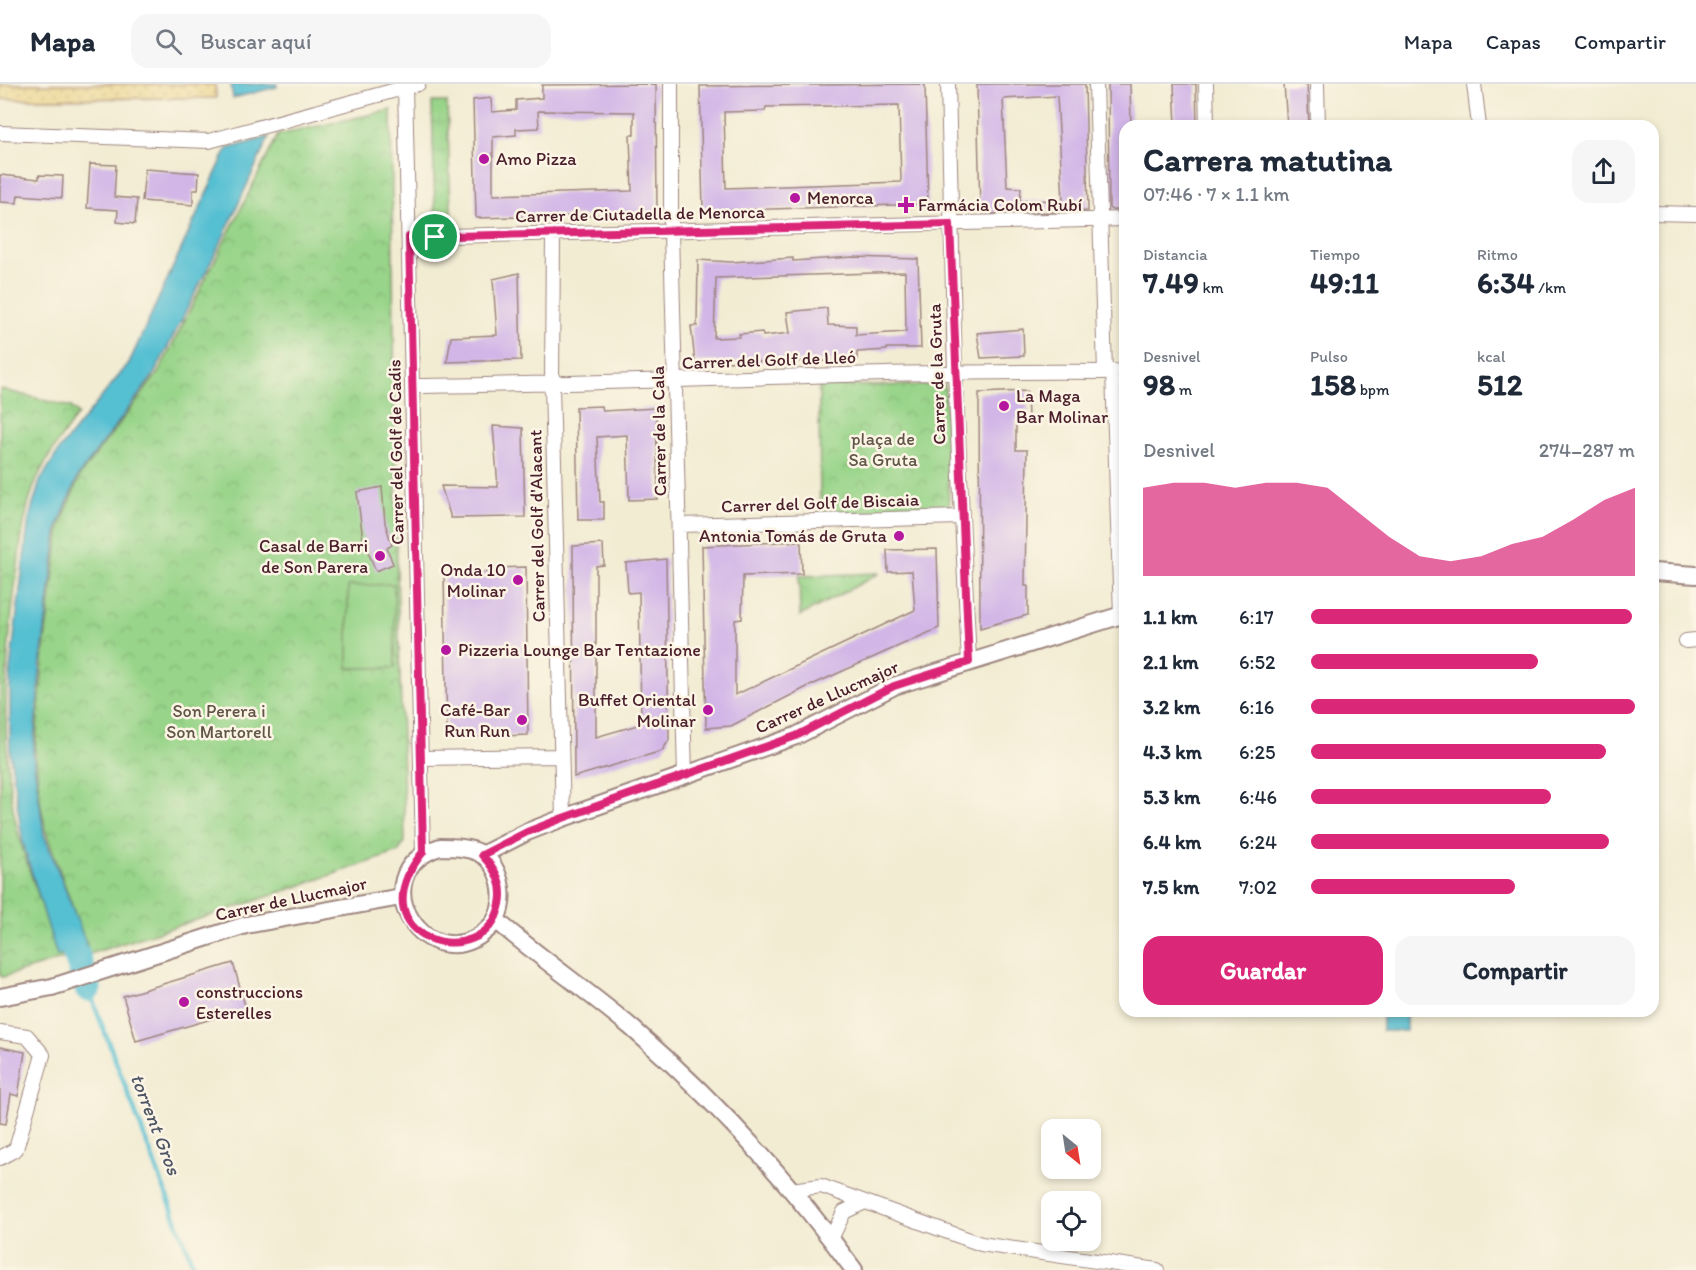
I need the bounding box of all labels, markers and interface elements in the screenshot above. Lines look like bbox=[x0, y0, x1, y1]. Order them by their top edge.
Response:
search box bbox=[131, 14, 551, 68]
text: Mapa bbox=[30, 24, 95, 58]
icon: search bbox=[152, 25, 185, 58]
text: Buscar aquí bbox=[200, 28, 311, 55]
text: Mapa bbox=[1404, 29, 1453, 54]
text: Capas bbox=[1486, 29, 1541, 54]
text: Compartir bbox=[1574, 29, 1666, 54]
text: Carrera matutina bbox=[1143, 140, 1392, 179]
button: share bbox=[1572, 140, 1635, 203]
place label: Amo Pizza bbox=[496, 148, 577, 170]
marker: Amo Pizza bbox=[477, 152, 491, 166]
text: 07:46 · 7 × 1.1 km bbox=[1143, 182, 1290, 206]
place label: Menorca bbox=[807, 187, 874, 209]
marker: Menorca bbox=[788, 191, 802, 205]
place label: Farmácia Colom Rubí bbox=[918, 194, 1083, 216]
marker: Farmácia Colom Rubí bbox=[899, 198, 913, 212]
street label: Carrer de Ciutadella de Menorca bbox=[515, 201, 766, 227]
pin bbox=[409, 211, 460, 262]
icon: arrive bbox=[418, 220, 451, 253]
text: Distancia bbox=[1143, 245, 1208, 264]
text: Tiempo bbox=[1310, 245, 1360, 264]
text: Ritmo bbox=[1477, 245, 1518, 264]
text: 7.49 bbox=[1143, 264, 1199, 301]
text: 49:11 bbox=[1310, 264, 1379, 301]
text: 6:34 bbox=[1477, 264, 1535, 301]
text: km bbox=[1199, 278, 1224, 297]
text: /km bbox=[1535, 278, 1566, 297]
street label: Carrer de la Gruta bbox=[924, 302, 950, 445]
street label: Carrer del Golf de Lleó bbox=[682, 346, 856, 374]
text: Desnivel bbox=[1143, 347, 1201, 366]
text: Pulso bbox=[1310, 347, 1348, 366]
text: kcal bbox=[1477, 347, 1505, 366]
street label: Carrer del Golf de Cadis bbox=[383, 359, 409, 545]
street label: Carrer de la Cala bbox=[647, 365, 671, 497]
text: 98 bbox=[1143, 366, 1175, 403]
text: 158 bbox=[1310, 366, 1356, 403]
text: 512 bbox=[1477, 366, 1522, 403]
text: m bbox=[1175, 380, 1192, 399]
text: bpm bbox=[1356, 380, 1389, 399]
place label: La Maga Bar Molinar bbox=[1016, 385, 1109, 428]
marker: La Maga Bar Molinar bbox=[997, 399, 1011, 413]
park label: plaça de Sa Gruta bbox=[848, 428, 918, 471]
street label: Carrer del Golf d'Alacant bbox=[524, 429, 550, 622]
text: Desnivel bbox=[1143, 438, 1215, 462]
text: 274–287 m bbox=[1539, 438, 1635, 462]
street label: Carrer del Golf de Biscaia bbox=[721, 489, 920, 517]
place label: Antonia Tomás de Gruta bbox=[699, 525, 888, 547]
marker: Antonia Tomás de Gruta bbox=[892, 529, 906, 543]
place label: Casal de Barri de Son Parera bbox=[259, 535, 368, 578]
marker: Casal de Barri de Son Parera bbox=[373, 549, 387, 563]
place label: Onda 10 Molinar bbox=[440, 559, 507, 602]
marker: Onda 10 Molinar bbox=[511, 573, 525, 587]
text: 1.1 km bbox=[1143, 605, 1197, 629]
text: 6:17 bbox=[1239, 605, 1274, 629]
place label: Pizzeria Lounge Bar Tentazione bbox=[458, 639, 701, 661]
marker: Pizzeria Lounge Bar Tentazione bbox=[439, 643, 453, 657]
text: 2.1 km bbox=[1143, 650, 1199, 674]
text: 6:52 bbox=[1239, 650, 1276, 674]
street label: Carrer de Llucmajor bbox=[752, 655, 903, 738]
place label: Buffet Oriental Molinar bbox=[578, 689, 697, 732]
text: 3.2 km bbox=[1143, 695, 1200, 719]
text: 6:16 bbox=[1239, 695, 1274, 719]
place label: Café-Bar Run Run bbox=[440, 699, 510, 742]
park label: Son Perera i Son Martorell bbox=[166, 700, 272, 743]
marker: Buffet Oriental Molinar bbox=[701, 703, 715, 717]
marker: Café-Bar Run Run bbox=[515, 713, 529, 727]
text: 4.3 km bbox=[1143, 740, 1202, 764]
text: 6:25 bbox=[1239, 740, 1276, 764]
text: 5.3 km bbox=[1143, 785, 1200, 809]
text: 6:46 bbox=[1239, 785, 1277, 809]
text: 6.4 km bbox=[1143, 830, 1201, 854]
text: 6:24 bbox=[1239, 830, 1277, 854]
street label: Carrer de Llucmajor bbox=[213, 872, 370, 926]
text: 7.5 km bbox=[1143, 875, 1199, 899]
text: 7:02 bbox=[1239, 875, 1277, 899]
button: Guardar bbox=[1143, 936, 1383, 1005]
button: Compartir bbox=[1395, 936, 1635, 1005]
place label: construccions Esterelles bbox=[196, 981, 303, 1024]
marker: construccions Esterelles bbox=[177, 995, 191, 1009]
water label: torrent Gros bbox=[126, 1070, 187, 1179]
north arrow bbox=[1041, 1119, 1101, 1179]
map controls bbox=[1041, 1119, 1101, 1251]
button: locate bbox=[1041, 1191, 1101, 1251]

